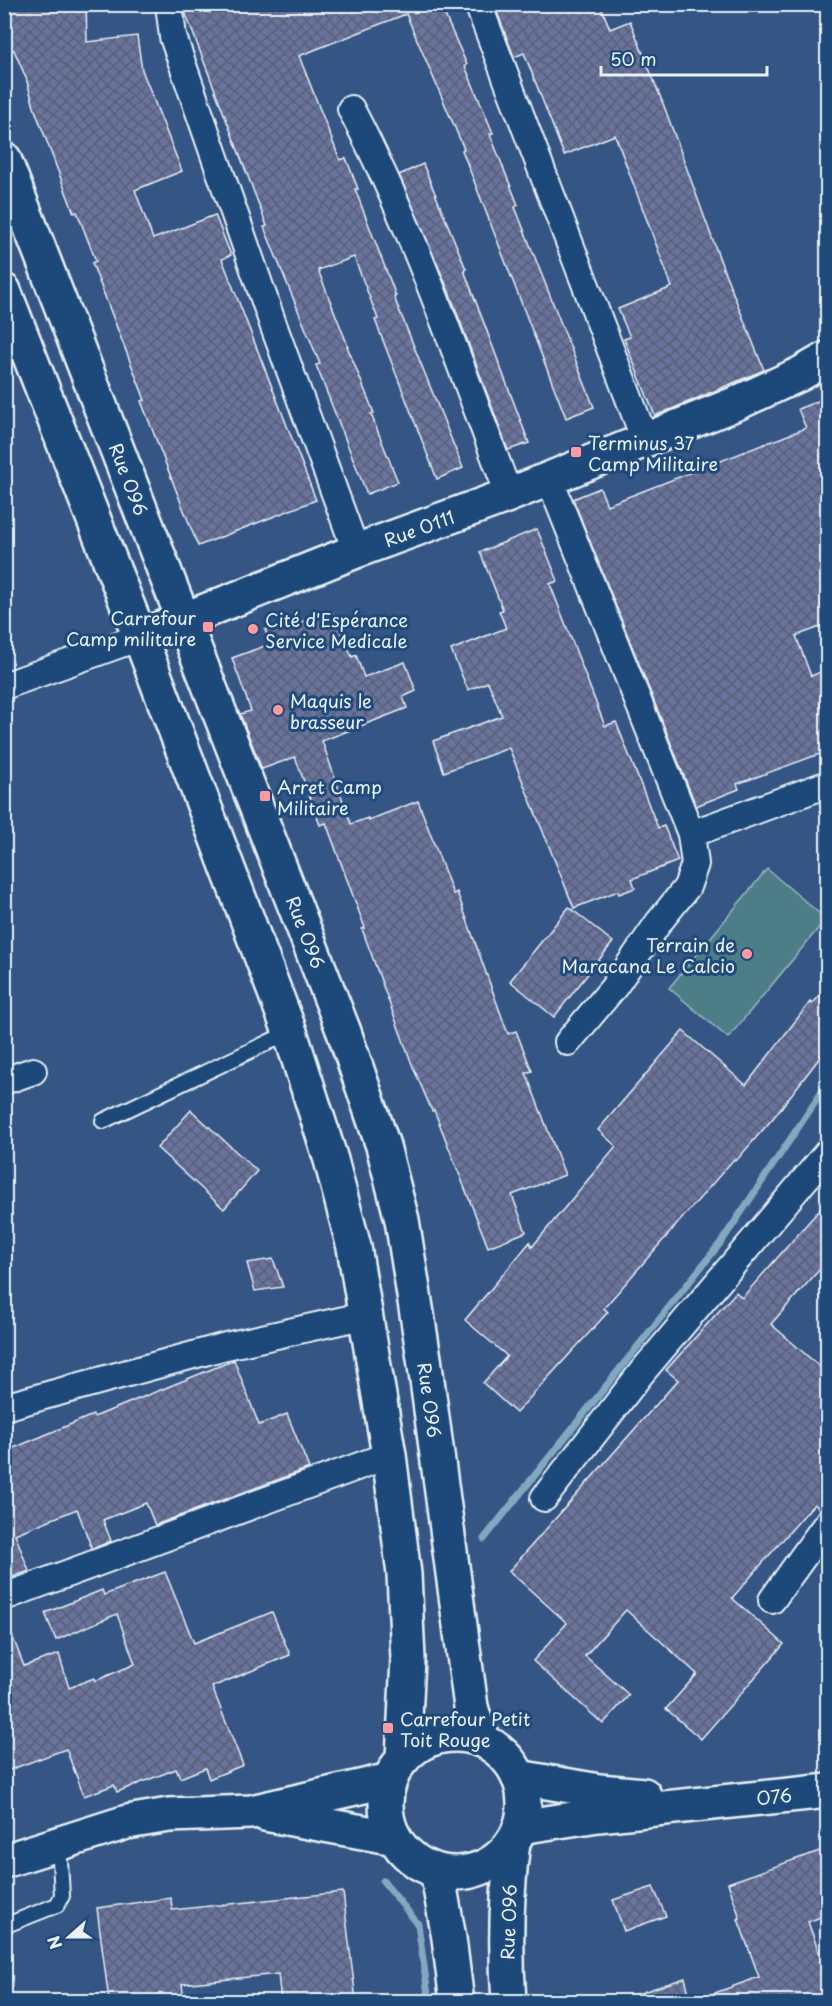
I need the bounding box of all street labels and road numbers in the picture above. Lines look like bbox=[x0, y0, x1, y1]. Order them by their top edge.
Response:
street label: Rue O96 bbox=[103, 439, 155, 519]
street label: Rue O111 bbox=[380, 503, 458, 553]
street label: Rue O96 bbox=[280, 892, 332, 972]
street label: Rue O96 bbox=[411, 1361, 449, 1439]
street label: O76 bbox=[755, 1781, 793, 1811]
street label: Rue O96 bbox=[493, 1884, 523, 1960]

